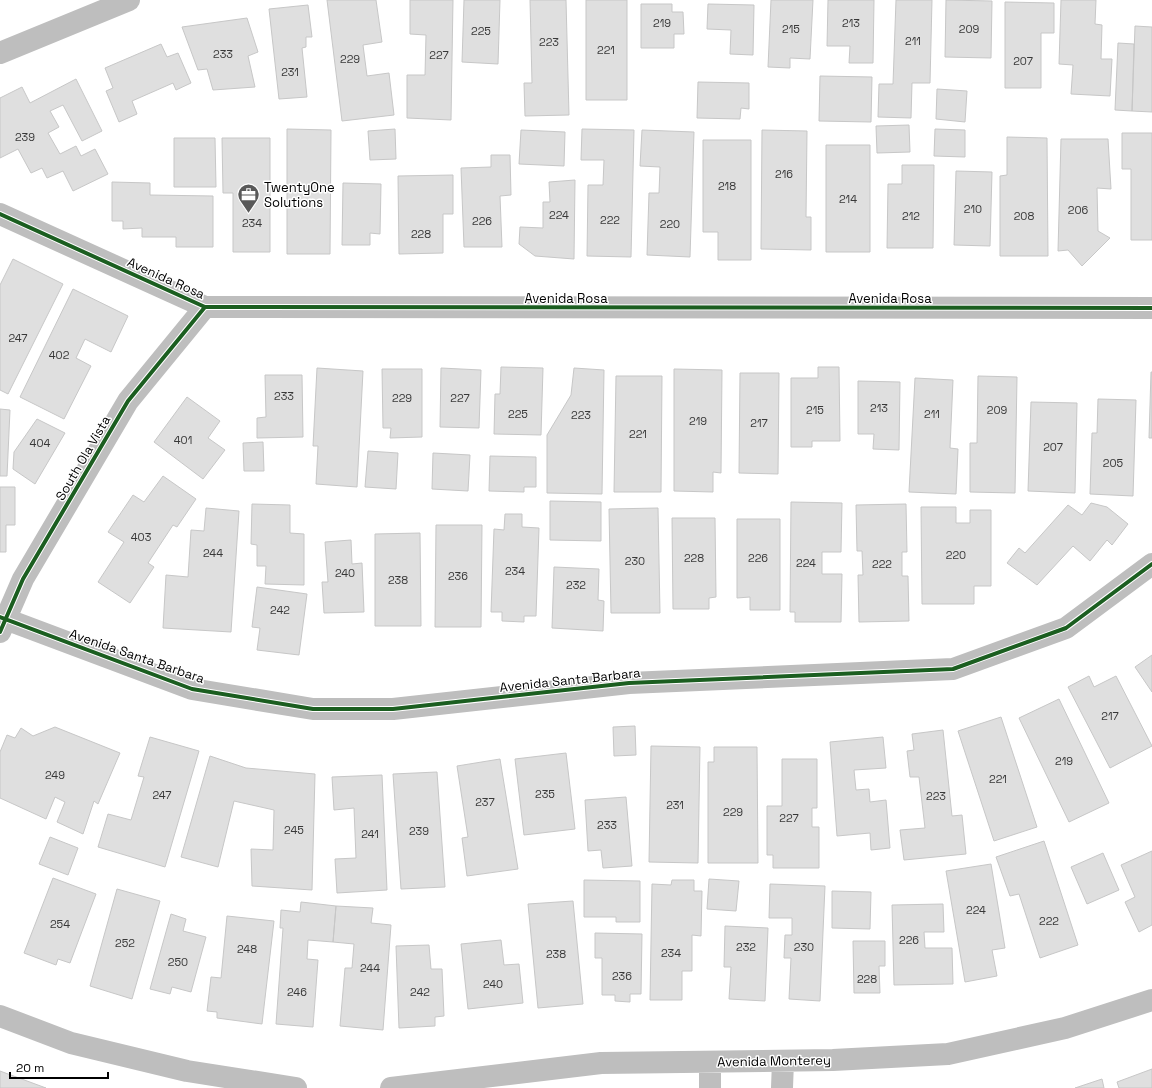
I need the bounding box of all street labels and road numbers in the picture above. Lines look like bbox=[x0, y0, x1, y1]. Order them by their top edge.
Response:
street label: Avenida Rosa bbox=[125, 253, 208, 303]
street label: Avenida Rosa bbox=[524, 290, 608, 307]
street label: Avenida Rosa bbox=[848, 290, 932, 307]
street label: South Ola Vista bbox=[52, 412, 114, 503]
street label: Avenida Santa Barbara bbox=[67, 625, 207, 687]
street label: Avenida Santa Barbara bbox=[499, 664, 642, 696]
street label: Avenida Monterey bbox=[717, 1052, 831, 1070]

